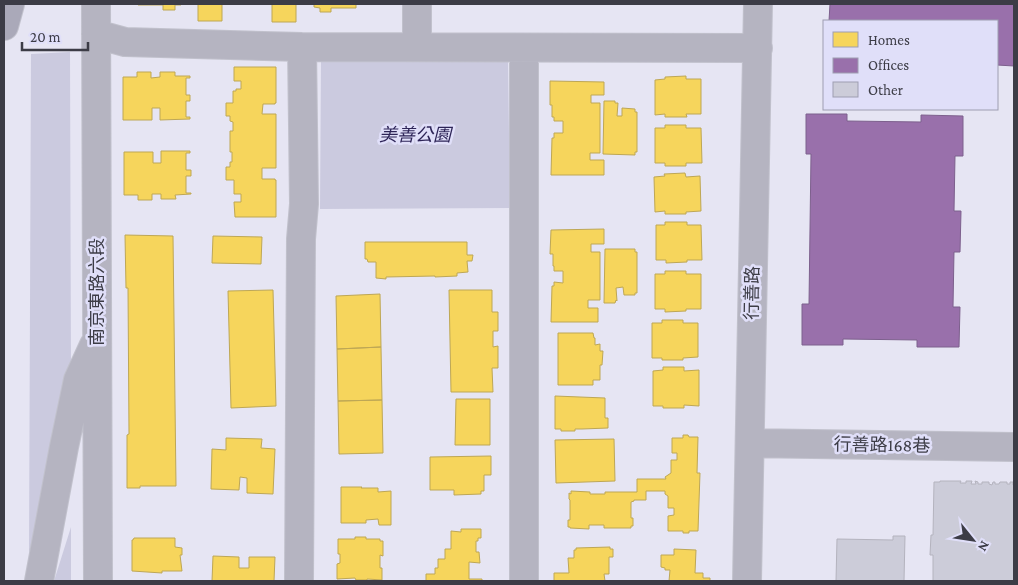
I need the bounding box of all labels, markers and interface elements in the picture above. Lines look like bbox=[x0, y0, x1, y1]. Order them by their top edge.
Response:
scale bar bbox=[22, 20, 89, 52]
legend bbox=[823, 20, 998, 110]
text: 20 m bbox=[30, 29, 61, 45]
text: Homes bbox=[868, 32, 910, 48]
text: Offices bbox=[868, 57, 909, 73]
text: Other bbox=[868, 82, 904, 98]
park label: 美善公園 bbox=[379, 125, 454, 145]
street label: 南京東路六段 bbox=[87, 238, 107, 346]
street label: 行善路 bbox=[742, 266, 762, 320]
street label: 行善路168巷 bbox=[833, 434, 931, 456]
north arrow bbox=[948, 515, 998, 565]
text: N bbox=[975, 538, 994, 555]

